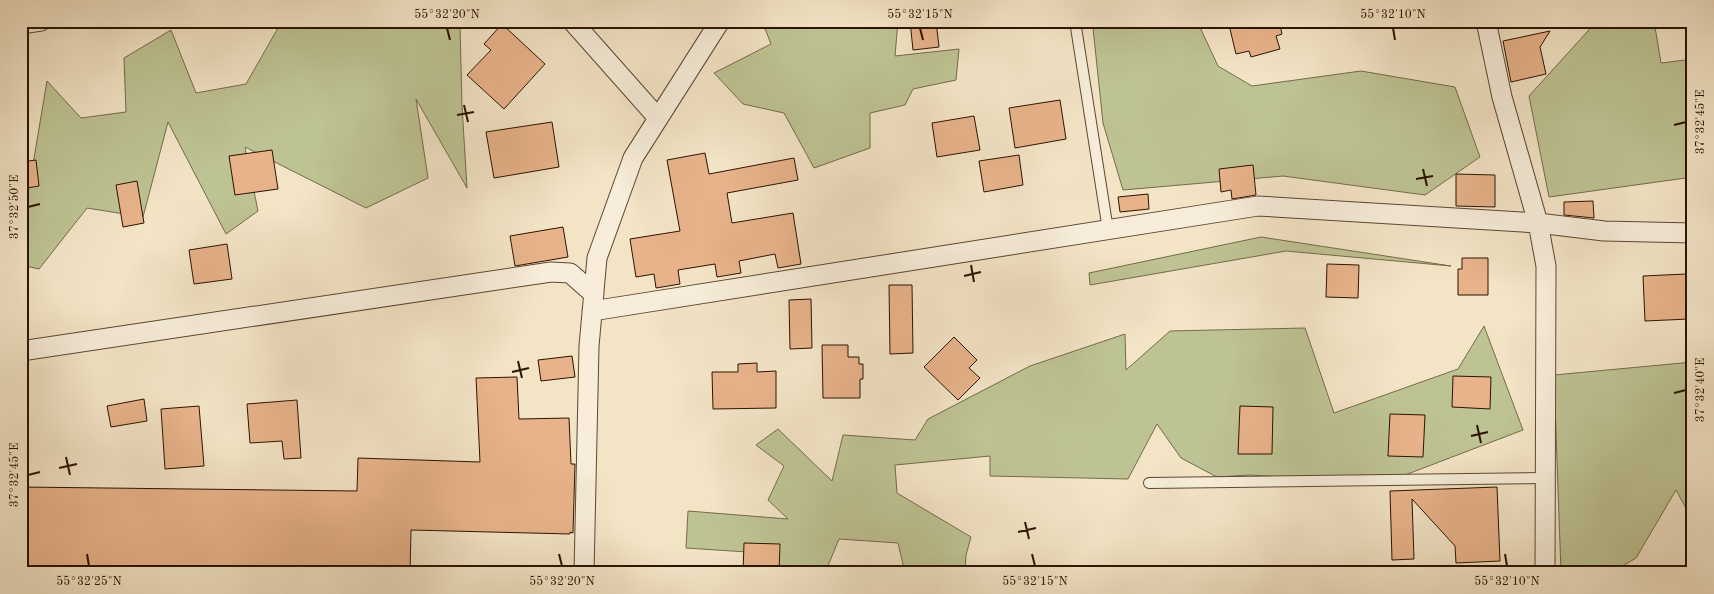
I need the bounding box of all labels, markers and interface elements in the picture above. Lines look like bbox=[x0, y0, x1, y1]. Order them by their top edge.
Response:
text: 55°32'20"N bbox=[414, 8, 480, 21]
text: 55°32'15"N bbox=[887, 8, 953, 21]
text: 55°32'10"N bbox=[1360, 8, 1426, 21]
text: 37°32'45"E bbox=[1694, 90, 1707, 154]
text: 37°32'50"E bbox=[8, 175, 21, 239]
text: 37°32'40"E bbox=[1695, 358, 1707, 422]
text: 37°32'45"E bbox=[8, 443, 21, 507]
text: 55°32'25"N bbox=[56, 575, 122, 588]
text: 55°32'20"N bbox=[529, 575, 595, 588]
text: 55°32'15"N bbox=[1002, 575, 1068, 588]
text: 55°32'10"N bbox=[1474, 575, 1540, 588]

